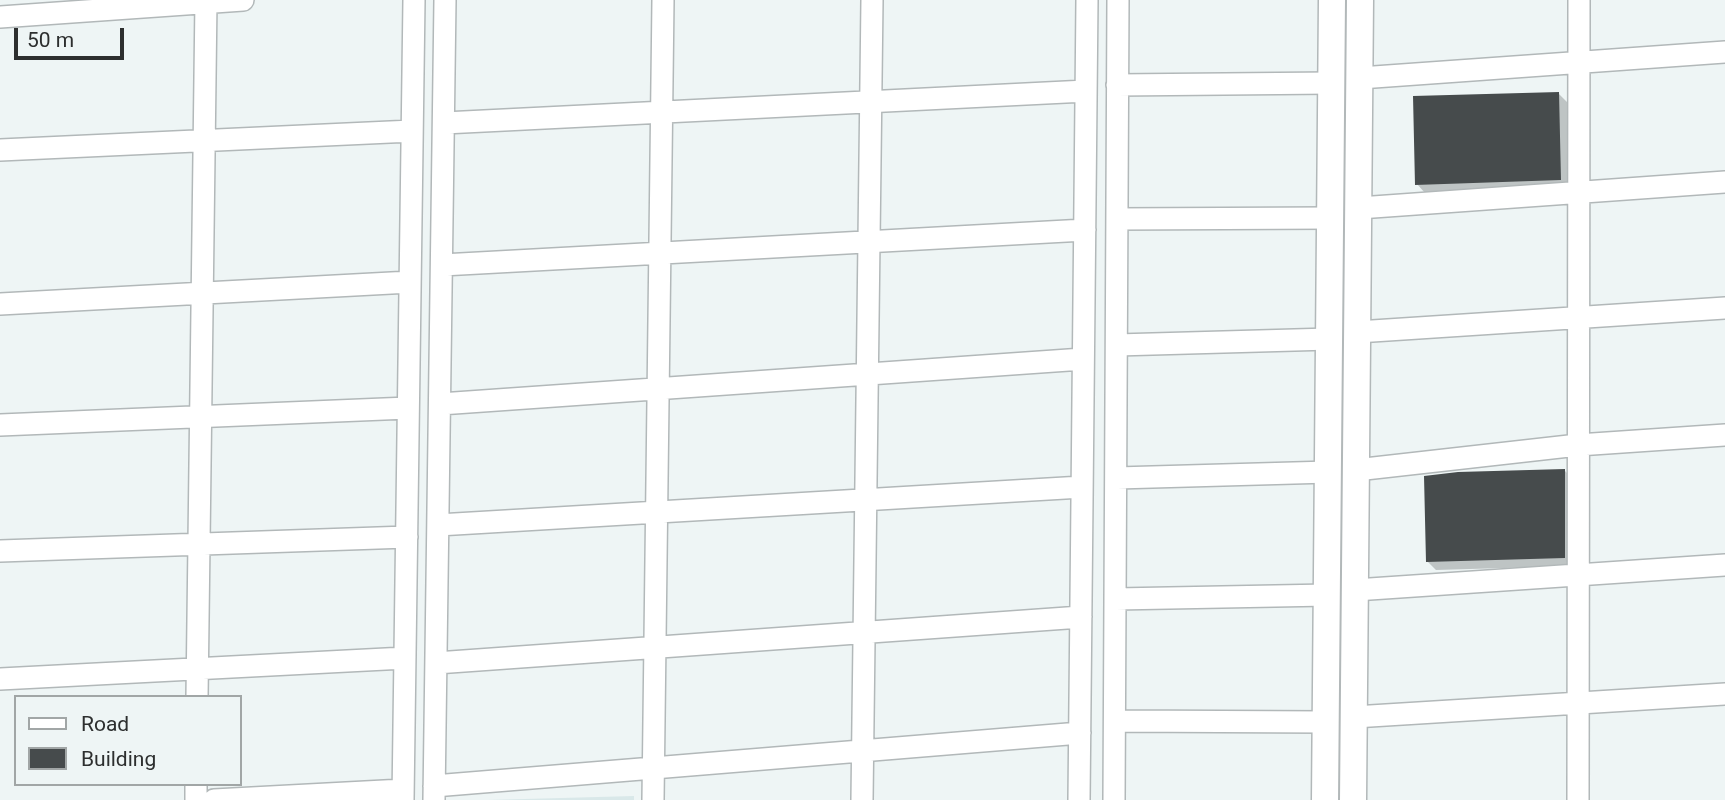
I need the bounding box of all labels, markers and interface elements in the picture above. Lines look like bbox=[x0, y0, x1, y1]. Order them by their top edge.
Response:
scale bar bbox=[18, 14, 128, 58]
text: 50 m bbox=[27, 28, 74, 52]
legend bbox=[14, 695, 242, 786]
text: Road bbox=[81, 712, 129, 736]
text: Building bbox=[81, 747, 156, 771]

